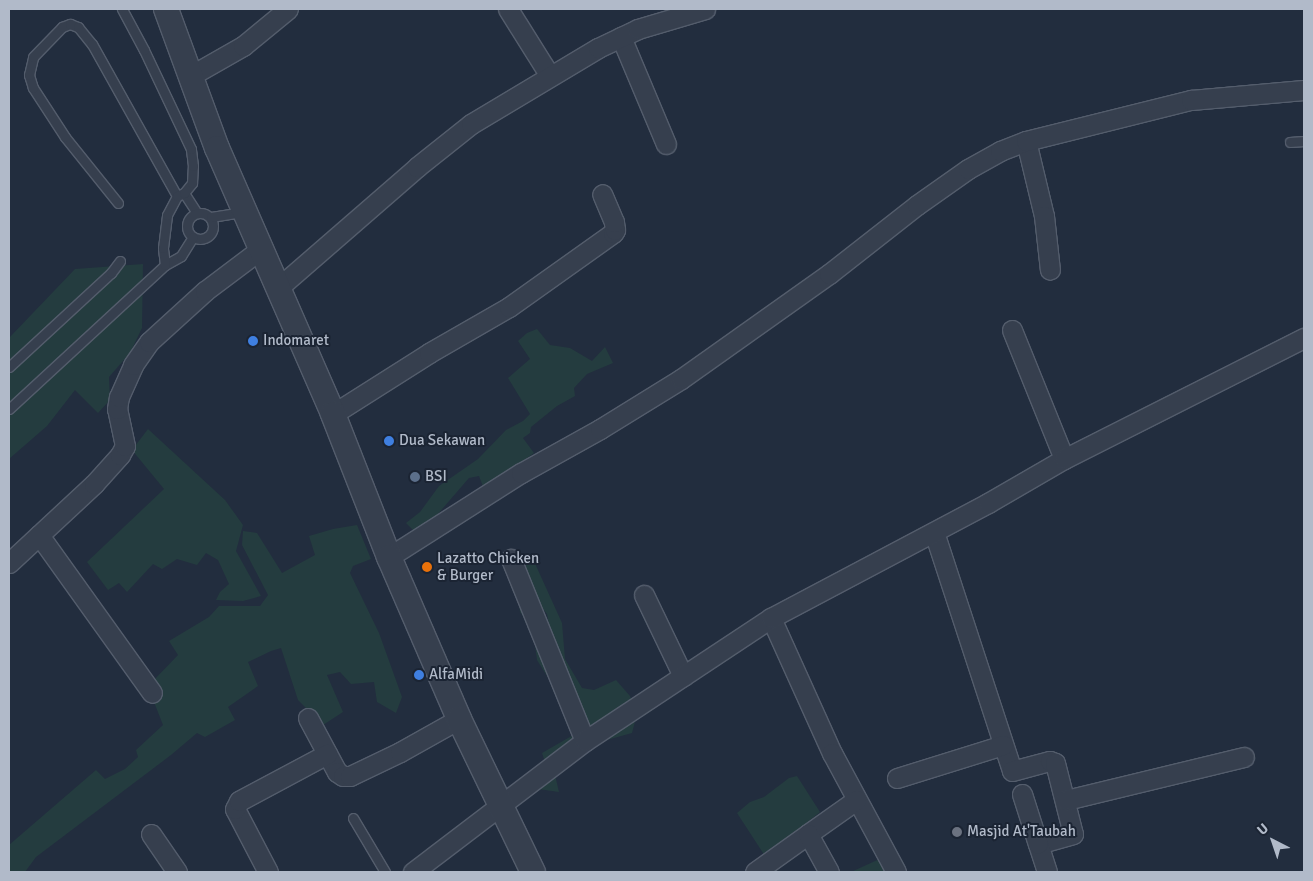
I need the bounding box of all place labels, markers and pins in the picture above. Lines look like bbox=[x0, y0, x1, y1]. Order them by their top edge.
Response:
place label: Indomaret bbox=[263, 332, 329, 350]
marker: Indomaret bbox=[247, 335, 259, 347]
place label: Dua Sekawan bbox=[399, 432, 485, 450]
marker: Dua Sekawan bbox=[383, 435, 395, 447]
place label: BSI bbox=[425, 468, 447, 486]
marker: BSI bbox=[409, 471, 421, 483]
place label: Lazatto Chicken & Burger bbox=[437, 549, 539, 584]
marker: Lazatto Chicken & Burger bbox=[421, 561, 433, 573]
place label: AlfaMidi bbox=[429, 666, 483, 684]
marker: AlfaMidi bbox=[413, 669, 425, 681]
place label: Masjid At'Taubah bbox=[967, 823, 1076, 841]
marker: Masjid At'Taubah bbox=[951, 826, 963, 838]

